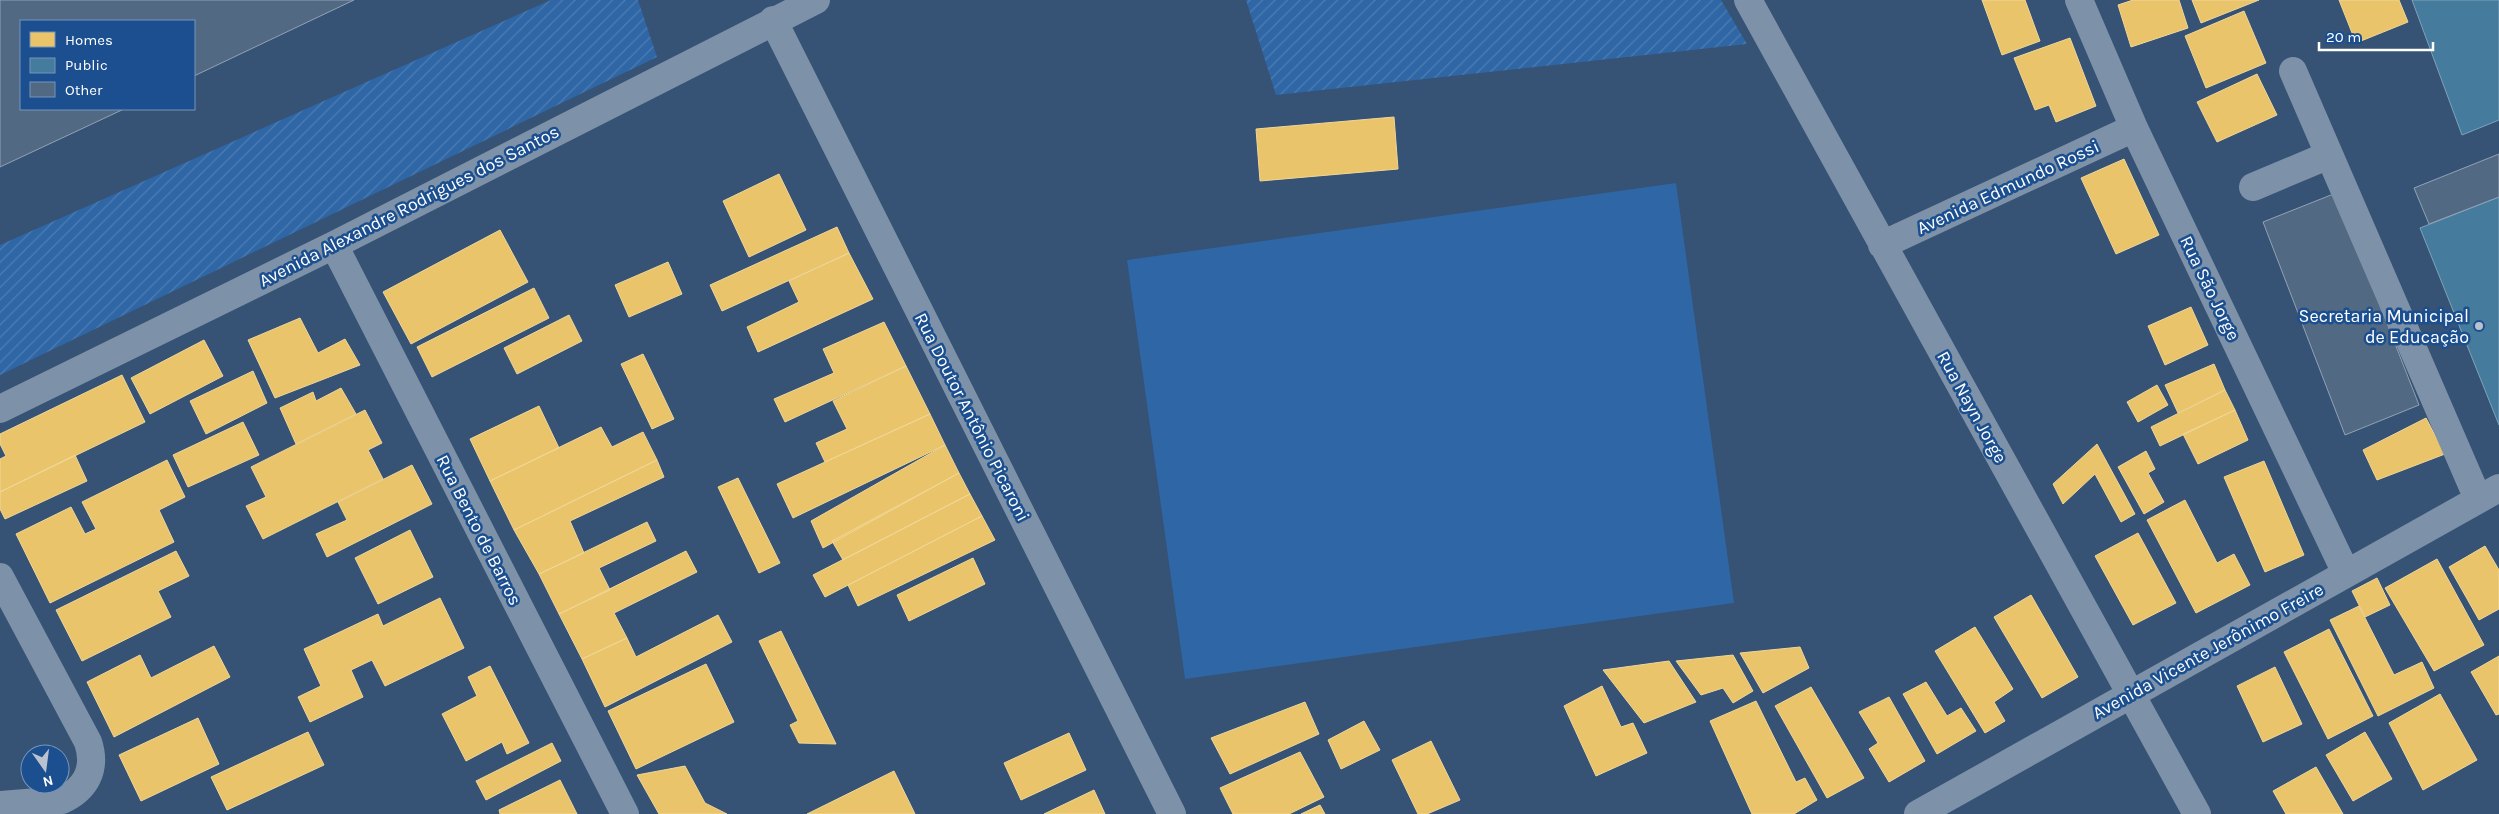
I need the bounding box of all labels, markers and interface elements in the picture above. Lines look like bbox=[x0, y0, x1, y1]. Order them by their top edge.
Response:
legend bbox=[20, 20, 195, 110]
scale bar bbox=[2319, 20, 2433, 52]
text: 20 m bbox=[2326, 28, 2361, 46]
text: Homes bbox=[65, 31, 113, 49]
text: Public bbox=[65, 56, 108, 74]
text: Other bbox=[65, 81, 103, 99]
street label: Avenida Alexandre Rodrigues dos Santos bbox=[255, 120, 563, 292]
street label: Avenida Edmundo Rossi bbox=[1913, 135, 2103, 239]
street label: Rua São Jorge bbox=[2175, 232, 2245, 344]
place label: Secretaria Municipal de Educação bbox=[2299, 305, 2469, 348]
street label: Rua Doutor Antônio Picaroni bbox=[910, 309, 1034, 525]
marker: Secretaria Municipal de Educação bbox=[2473, 320, 2485, 332]
street label: Rua Nayn Jorge bbox=[1932, 347, 2012, 467]
street label: Rua Bento de Barros bbox=[432, 451, 526, 609]
street label: Avenida Vicente Jerônimo Freire bbox=[2089, 578, 2327, 724]
north arrow bbox=[20, 744, 70, 794]
text: N bbox=[41, 772, 55, 791]

